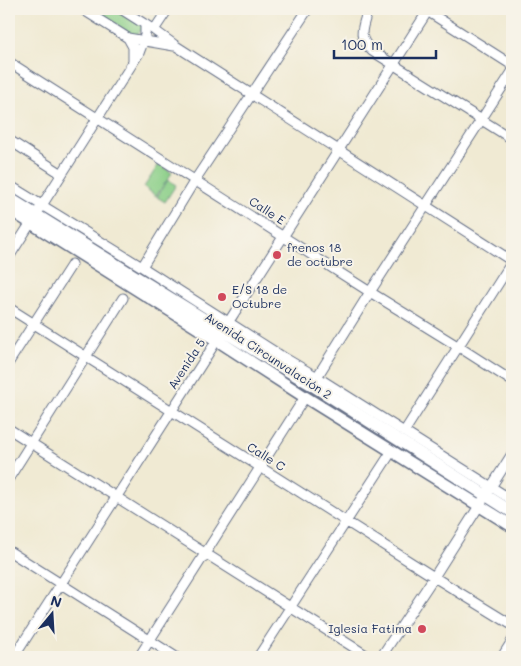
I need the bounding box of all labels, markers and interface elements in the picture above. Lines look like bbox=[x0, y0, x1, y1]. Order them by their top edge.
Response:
scale bar bbox=[334, 28, 436, 60]
text: 100 m bbox=[341, 34, 383, 54]
street label: Calle E bbox=[246, 192, 289, 228]
place label: frenos 18 de octubre bbox=[287, 239, 353, 269]
marker: frenos 18 de octubre bbox=[271, 249, 283, 261]
place label: E/S 18 de Octubre bbox=[232, 281, 287, 311]
marker: E/S 18 de Octubre bbox=[216, 291, 228, 303]
street label: Avenida Circunvalación 2 bbox=[202, 308, 335, 402]
street label: Avenida 5 bbox=[164, 335, 208, 392]
street label: Calle C bbox=[245, 438, 289, 474]
north arrow bbox=[28, 588, 78, 638]
text: N bbox=[48, 590, 64, 612]
place label: Iglesia Fatima bbox=[328, 620, 412, 636]
marker: Iglesia Fatima bbox=[416, 623, 428, 635]

